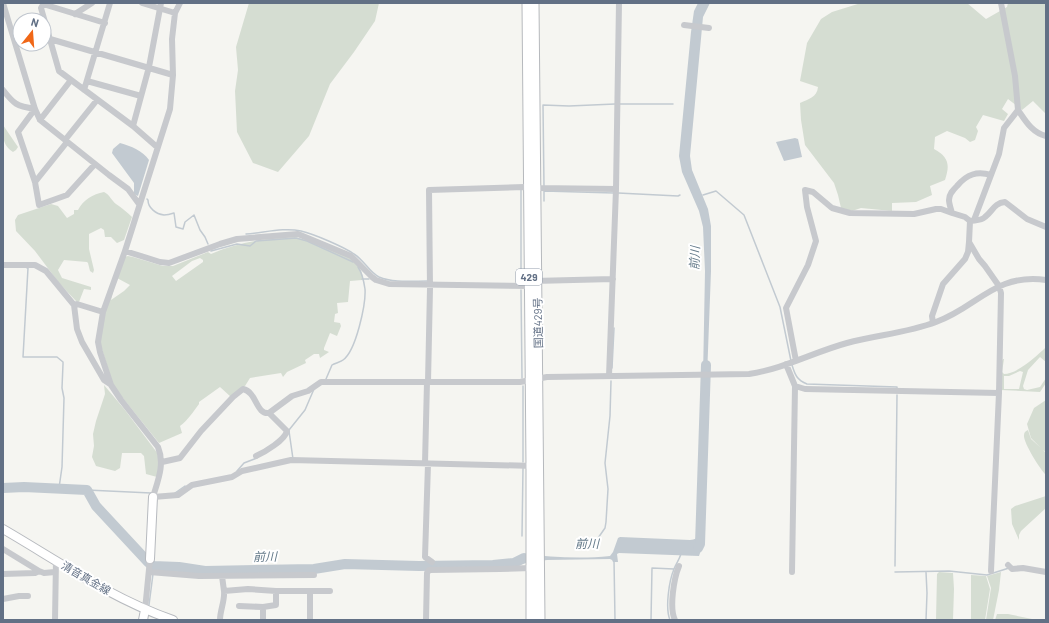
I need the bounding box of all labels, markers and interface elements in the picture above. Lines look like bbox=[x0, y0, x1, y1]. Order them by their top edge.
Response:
north arrow bbox=[12, 12, 52, 52]
text: N bbox=[30, 15, 40, 29]
water label: 前川 bbox=[687, 244, 701, 270]
road number: 429 bbox=[516, 269, 542, 285]
street label: 国道429号 bbox=[531, 298, 544, 348]
water label: 前川 bbox=[575, 536, 601, 550]
water label: 前川 bbox=[253, 549, 279, 563]
street label: 清音真金線 bbox=[59, 558, 113, 597]

